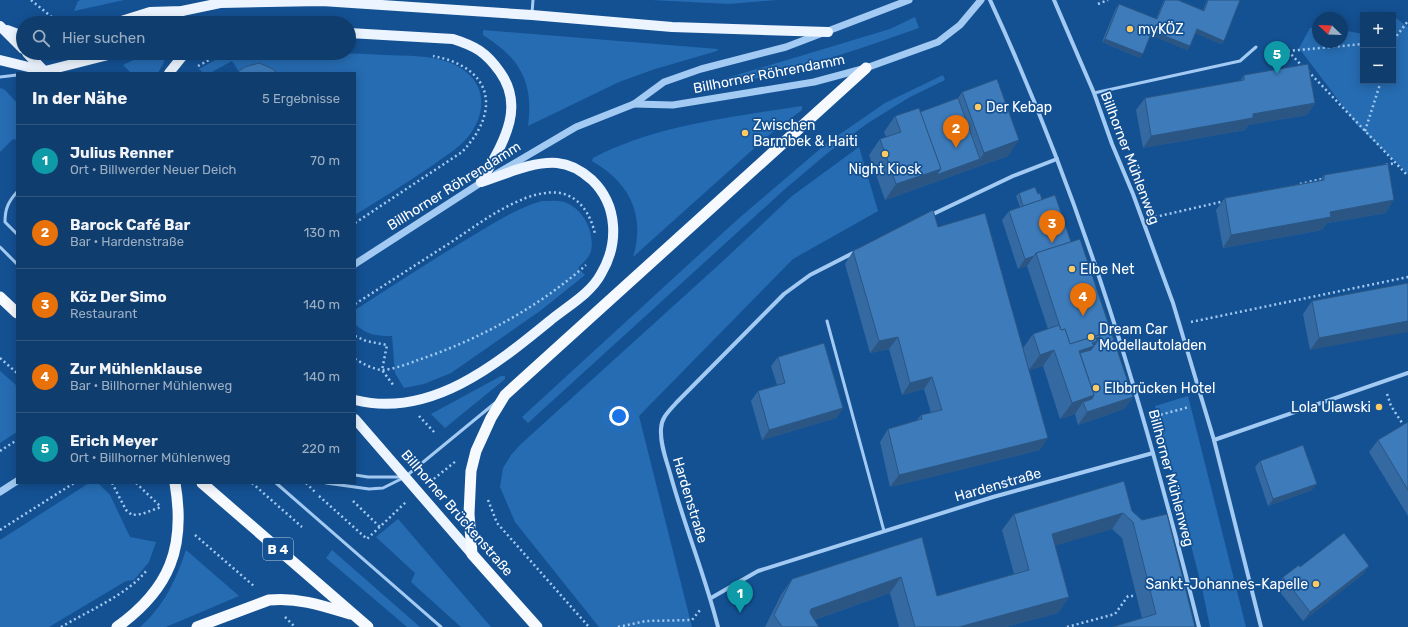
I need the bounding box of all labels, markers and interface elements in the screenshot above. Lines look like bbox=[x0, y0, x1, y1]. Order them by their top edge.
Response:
north arrow bbox=[1312, 12, 1348, 48]
map controls bbox=[1360, 12, 1396, 84]
button: + bbox=[1360, 12, 1396, 48]
search box bbox=[16, 16, 356, 60]
place label: myKÖZ bbox=[1138, 21, 1184, 38]
marker: myKÖZ bbox=[1125, 24, 1135, 34]
icon: search bbox=[30, 27, 52, 49]
text: Hier suchen bbox=[62, 29, 145, 47]
pin: 5 bbox=[1264, 41, 1290, 74]
button: − bbox=[1360, 48, 1396, 84]
street label: Billhorner Röhrendamm bbox=[692, 51, 846, 97]
text: In der Nähe bbox=[32, 88, 127, 108]
street label: Billhorner Mühlenweg bbox=[1097, 89, 1163, 227]
text: 5 Ergebnisse bbox=[262, 91, 340, 106]
place label: Der Kebap bbox=[986, 99, 1052, 116]
marker: Der Kebap bbox=[973, 102, 983, 112]
pin: 2 bbox=[943, 115, 969, 148]
place label: Zwischen Barmbek & Haiti bbox=[753, 117, 858, 150]
marker: Zwischen Barmbek & Haiti bbox=[740, 128, 750, 138]
street label: Billhorner Röhrendamm bbox=[384, 138, 524, 234]
text: Julius Renner bbox=[70, 144, 174, 162]
marker: Night Kiosk bbox=[880, 149, 890, 159]
text: 1 bbox=[42, 153, 48, 168]
text: 70 m bbox=[310, 153, 340, 168]
place label: Night Kiosk bbox=[848, 161, 922, 178]
text: Ort · Billwerder Neuer Deich bbox=[70, 162, 237, 177]
pin: 3 bbox=[1039, 210, 1065, 243]
text: Barock Café Bar bbox=[70, 216, 190, 234]
text: 2 bbox=[41, 225, 49, 240]
text: 130 m bbox=[304, 225, 340, 240]
text: Bar · Hardenstraße bbox=[70, 234, 184, 249]
place label: Elbe Net bbox=[1080, 261, 1135, 278]
marker: Elbe Net bbox=[1067, 264, 1077, 274]
pin: 4 bbox=[1070, 283, 1096, 316]
text: Köz Der Simo bbox=[70, 288, 167, 306]
text: 3 bbox=[41, 297, 49, 312]
text: 140 m bbox=[303, 297, 340, 312]
text: Restaurant bbox=[70, 306, 137, 321]
place label: Dream Car Modellautoladen bbox=[1099, 321, 1207, 354]
marker: Dream Car Modellautoladen bbox=[1086, 332, 1096, 342]
text: Zur Mühlenklause bbox=[70, 360, 202, 378]
text: 4 bbox=[41, 369, 49, 384]
text: 140 m bbox=[303, 369, 340, 384]
text: Bar · Billhorner Mühlenweg bbox=[70, 378, 232, 393]
place label: Elbbrücken Hotel bbox=[1104, 380, 1215, 397]
marker: Elbbrücken Hotel bbox=[1091, 383, 1101, 393]
place label: Lola Ulawski bbox=[1291, 399, 1371, 416]
marker: Lola Ulawski bbox=[1374, 402, 1384, 412]
your location bbox=[609, 406, 629, 426]
street label: Billhorner Mühlenweg bbox=[1145, 408, 1197, 548]
text: Erich Meyer bbox=[70, 432, 158, 450]
text: 5 bbox=[41, 441, 49, 456]
text: 220 m bbox=[302, 441, 340, 456]
street label: Billhorner Brückenstraße bbox=[397, 446, 517, 580]
text: Ort · Billhorner Mühlenweg bbox=[70, 450, 231, 465]
street label: Hardenstraße bbox=[669, 455, 711, 545]
street label: Hardenstraße bbox=[953, 464, 1043, 505]
road number: B 4 bbox=[263, 538, 293, 560]
place label: Sankt-Johannes-Kapelle bbox=[1145, 576, 1308, 593]
marker: Sankt-Johannes-Kapelle bbox=[1311, 579, 1321, 589]
pin: 1 bbox=[727, 580, 753, 613]

